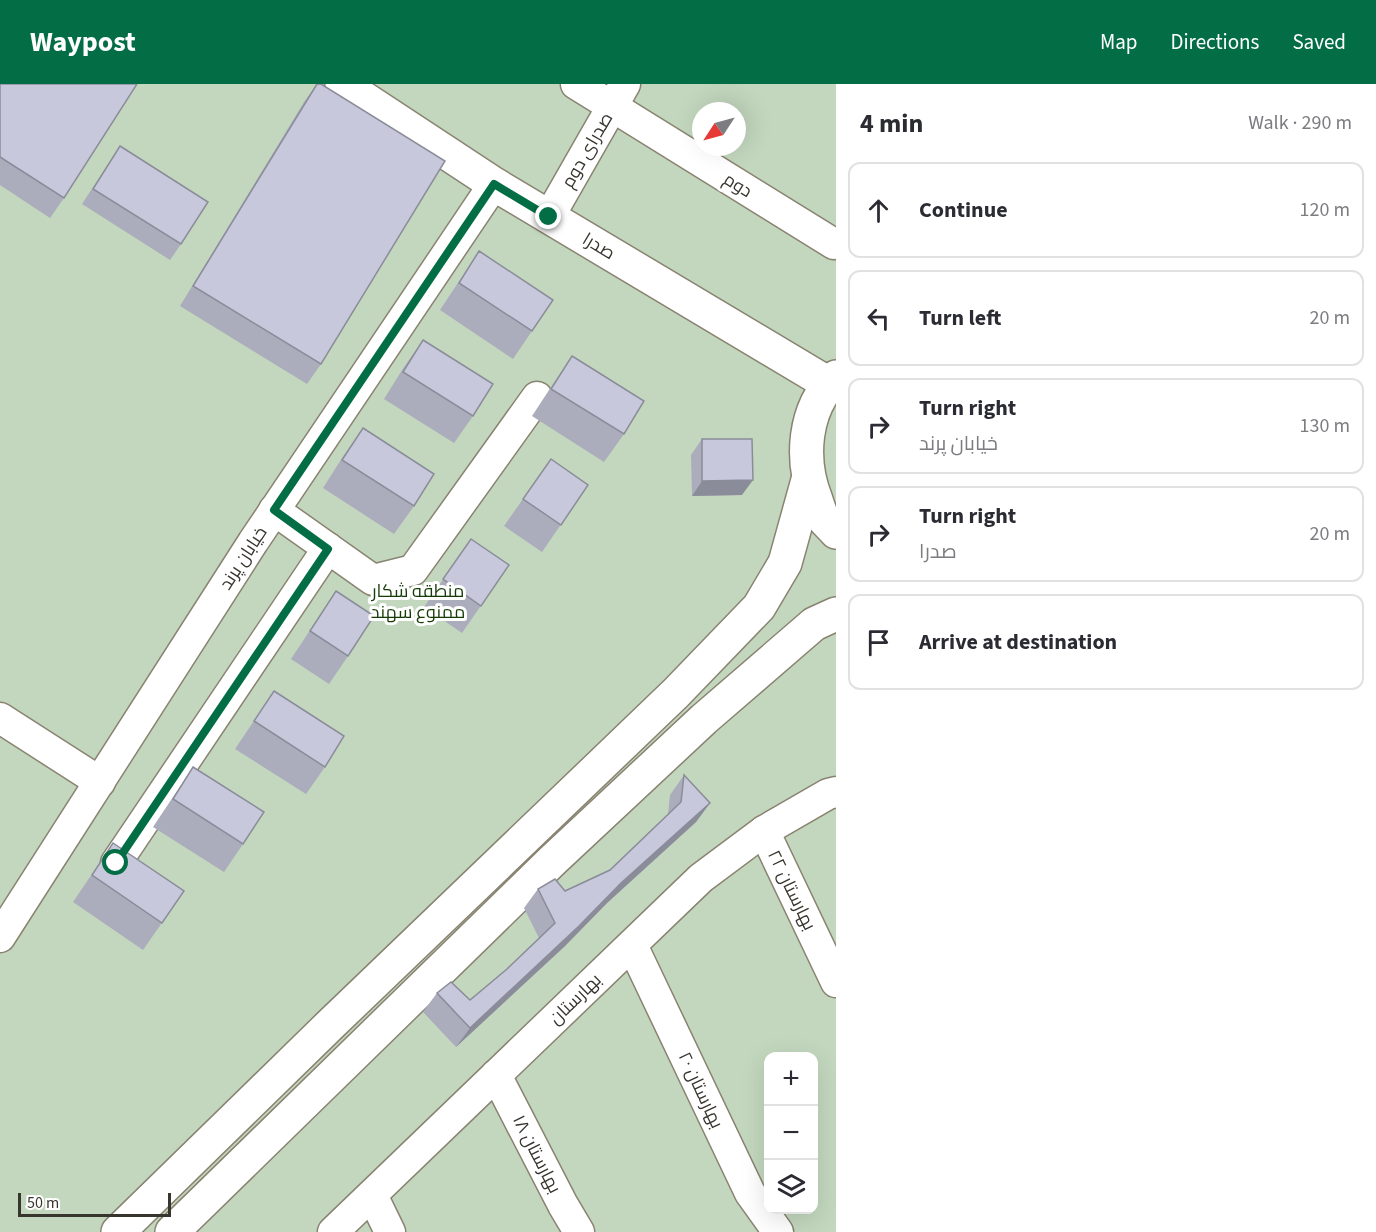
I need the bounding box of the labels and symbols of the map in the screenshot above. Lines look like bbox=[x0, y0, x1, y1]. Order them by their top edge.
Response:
north arrow bbox=[692, 102, 746, 156]
street label: صدرای دوم bbox=[556, 108, 619, 193]
street label: دوم bbox=[718, 167, 757, 204]
route end bbox=[535, 203, 561, 229]
street label: صدرا bbox=[578, 227, 620, 266]
street label: خیابان پرند bbox=[214, 522, 273, 595]
park label: منطقه شکار ممنوع سهند bbox=[371, 579, 465, 625]
street label: بهارستان ۲۲ bbox=[761, 846, 822, 935]
route start bbox=[102, 849, 128, 875]
street label: بهارستان bbox=[544, 968, 607, 1031]
street label: بهارستان ۲۰ bbox=[672, 1048, 729, 1133]
street label: بهارستان ۱۸ bbox=[506, 1111, 567, 1198]
scale bar bbox=[18, 1190, 171, 1218]

